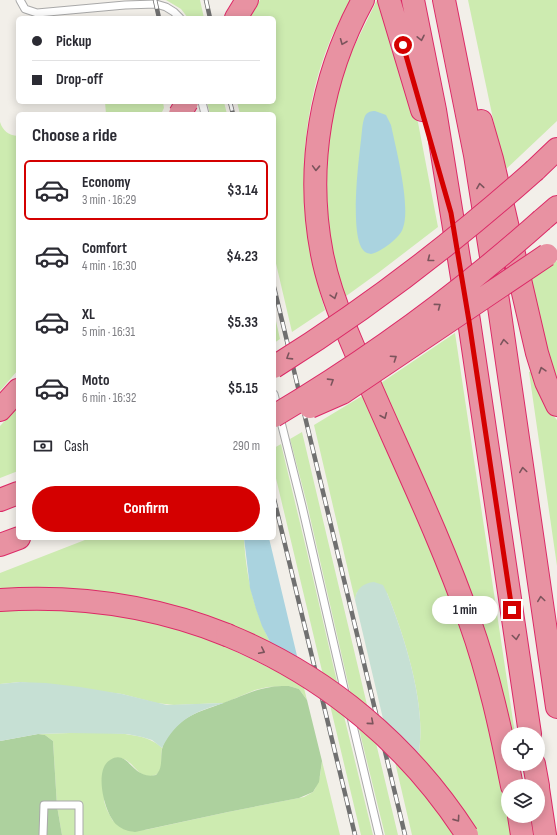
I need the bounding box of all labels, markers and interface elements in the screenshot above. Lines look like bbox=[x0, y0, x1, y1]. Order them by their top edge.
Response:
text: Pickup bbox=[56, 32, 92, 51]
one-way arrow bbox=[417, 35, 425, 41]
route start bbox=[394, 36, 412, 54]
one-way arrow bbox=[339, 38, 347, 45]
text: Drop-off bbox=[56, 70, 103, 89]
text: Choose a ride bbox=[32, 125, 117, 146]
one-way arrow bbox=[312, 165, 320, 171]
icon: car bbox=[34, 172, 70, 208]
text: Economy bbox=[82, 173, 131, 192]
text: $3.14 bbox=[227, 181, 258, 200]
one-way arrow bbox=[476, 183, 485, 189]
text: 3 min · 16:29 bbox=[82, 192, 136, 208]
icon: car bbox=[34, 238, 70, 274]
text: Comfort bbox=[82, 239, 127, 258]
text: $4.23 bbox=[226, 247, 258, 266]
one-way arrow bbox=[428, 254, 435, 261]
text: 4 min · 16:30 bbox=[82, 258, 137, 274]
one-way arrow bbox=[329, 293, 337, 300]
icon: car bbox=[34, 304, 70, 340]
one-way arrow bbox=[433, 304, 440, 311]
text: XL bbox=[82, 305, 95, 324]
text: $5.33 bbox=[227, 313, 258, 332]
text: 5 min · 16:31 bbox=[82, 324, 135, 340]
one-way arrow bbox=[500, 339, 509, 345]
one-way arrow bbox=[286, 353, 293, 360]
one-way arrow bbox=[390, 356, 397, 363]
one-way arrow bbox=[538, 366, 547, 373]
icon: car bbox=[34, 370, 70, 406]
text: Moto bbox=[82, 371, 109, 390]
one-way arrow bbox=[327, 378, 334, 385]
text: $5.15 bbox=[228, 379, 258, 398]
text: 6 min · 16:32 bbox=[82, 390, 136, 406]
one-way arrow bbox=[379, 412, 387, 419]
icon: cash bbox=[32, 435, 54, 457]
text: Cash bbox=[64, 437, 89, 456]
text: 290 m bbox=[233, 438, 260, 454]
one-way arrow bbox=[519, 467, 528, 474]
button: Confirm bbox=[32, 486, 260, 532]
callout: 1 min bbox=[432, 596, 498, 624]
one-way arrow bbox=[537, 596, 546, 602]
route end bbox=[503, 601, 521, 619]
text: 1 min bbox=[453, 602, 477, 618]
one-way arrow bbox=[511, 634, 520, 640]
one-way arrow bbox=[258, 646, 266, 654]
one-way arrow bbox=[366, 717, 373, 724]
map controls bbox=[501, 727, 545, 823]
button: locate bbox=[501, 727, 545, 771]
button: layers bbox=[501, 779, 545, 823]
one-way arrow bbox=[452, 815, 460, 822]

